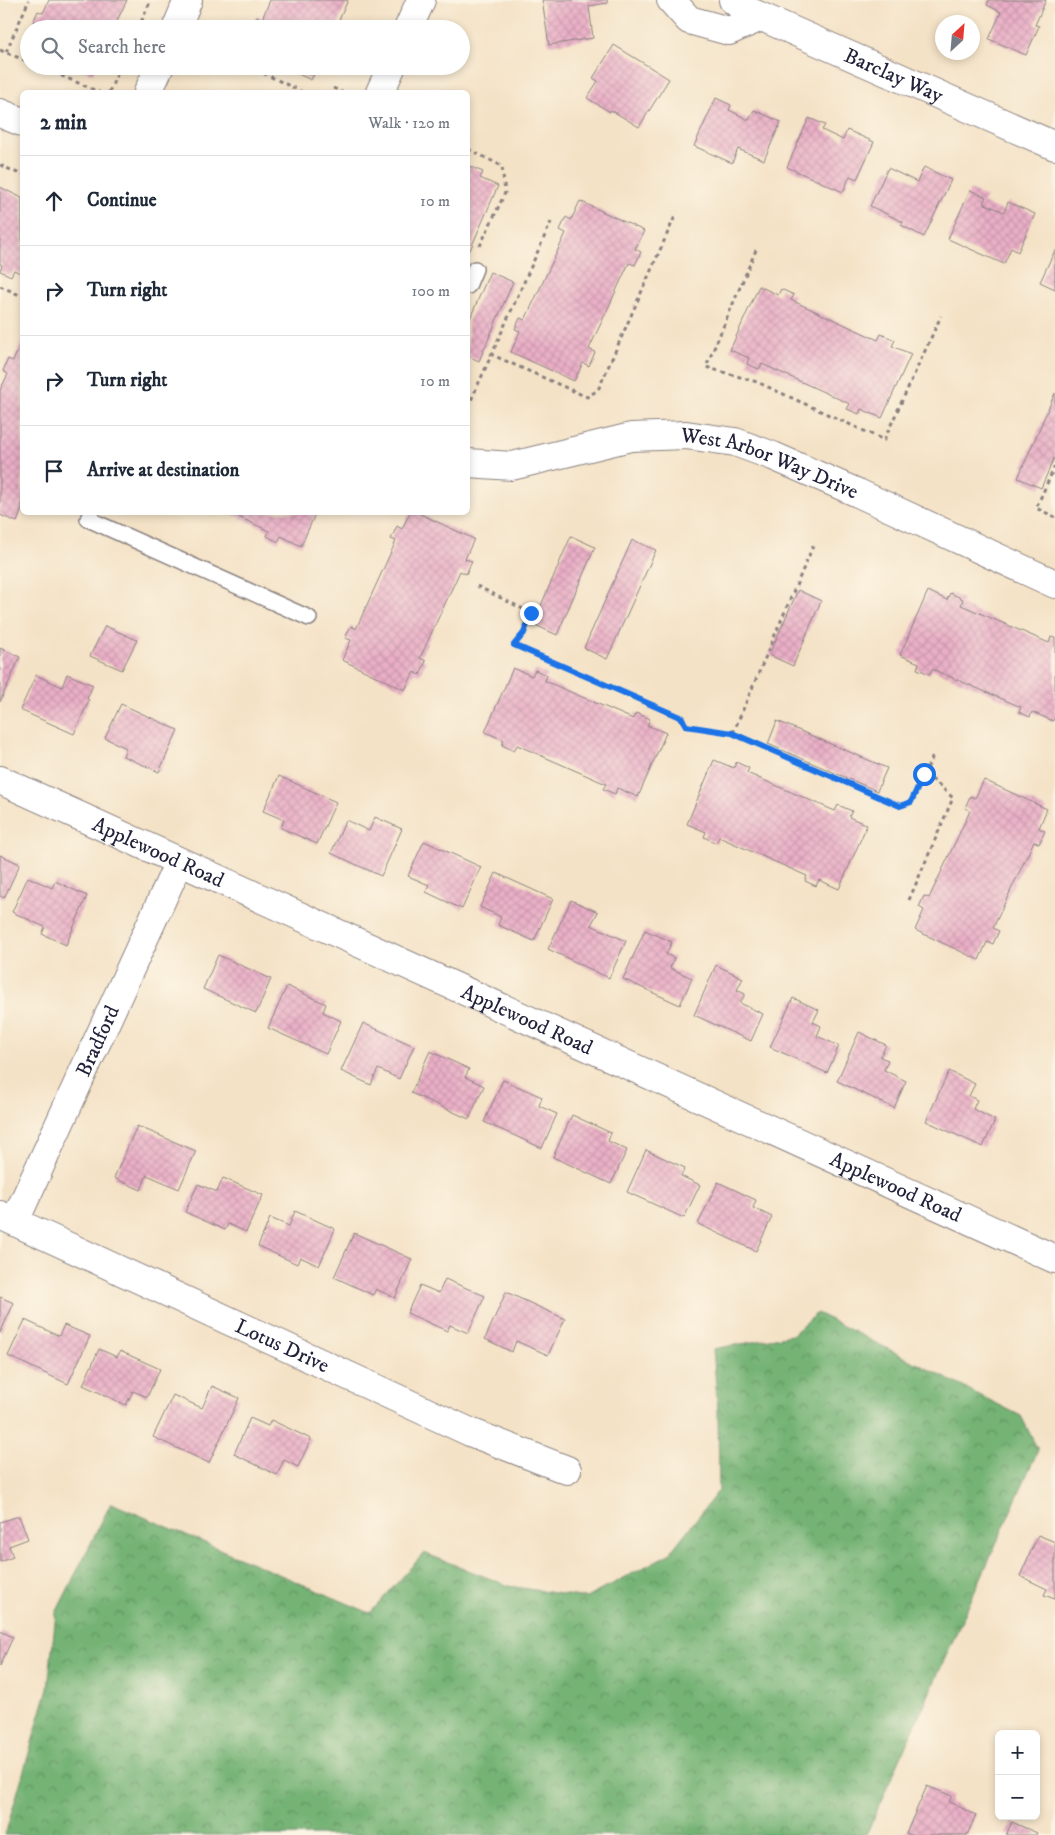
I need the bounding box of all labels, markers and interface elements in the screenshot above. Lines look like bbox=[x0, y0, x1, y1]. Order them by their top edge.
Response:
north arrow bbox=[935, 15, 980, 60]
search box bbox=[20, 20, 470, 75]
icon: search bbox=[38, 34, 66, 62]
text: Search here bbox=[78, 36, 166, 59]
street label: Barclay Way bbox=[840, 43, 948, 110]
text: 2 min bbox=[40, 110, 87, 136]
text: Walk · 120 m bbox=[368, 113, 450, 133]
icon: ahead bbox=[40, 187, 68, 215]
text: Continue bbox=[87, 189, 157, 212]
text: 10 m bbox=[420, 191, 450, 211]
icon: right bbox=[40, 277, 68, 305]
text: Turn right bbox=[87, 279, 167, 302]
text: 100 m bbox=[412, 281, 450, 301]
icon: right bbox=[40, 367, 68, 395]
text: Turn right bbox=[87, 369, 167, 392]
text: 10 m bbox=[420, 371, 450, 391]
street label: West Arbor Way Drive bbox=[678, 422, 862, 506]
icon: arrive bbox=[40, 457, 68, 485]
text: Arrive at destination bbox=[87, 459, 239, 482]
route end bbox=[520, 602, 543, 625]
route start bbox=[913, 763, 936, 786]
street label: Applewood Road bbox=[88, 812, 228, 894]
street label: Applewood Road bbox=[457, 979, 597, 1062]
street label: Bradford bbox=[71, 1001, 126, 1081]
street label: Applewood Road bbox=[826, 1147, 966, 1229]
street label: Lotus Drive bbox=[231, 1313, 333, 1379]
map controls bbox=[995, 1730, 1040, 1820]
button: + bbox=[995, 1730, 1040, 1775]
button: − bbox=[995, 1775, 1040, 1820]

